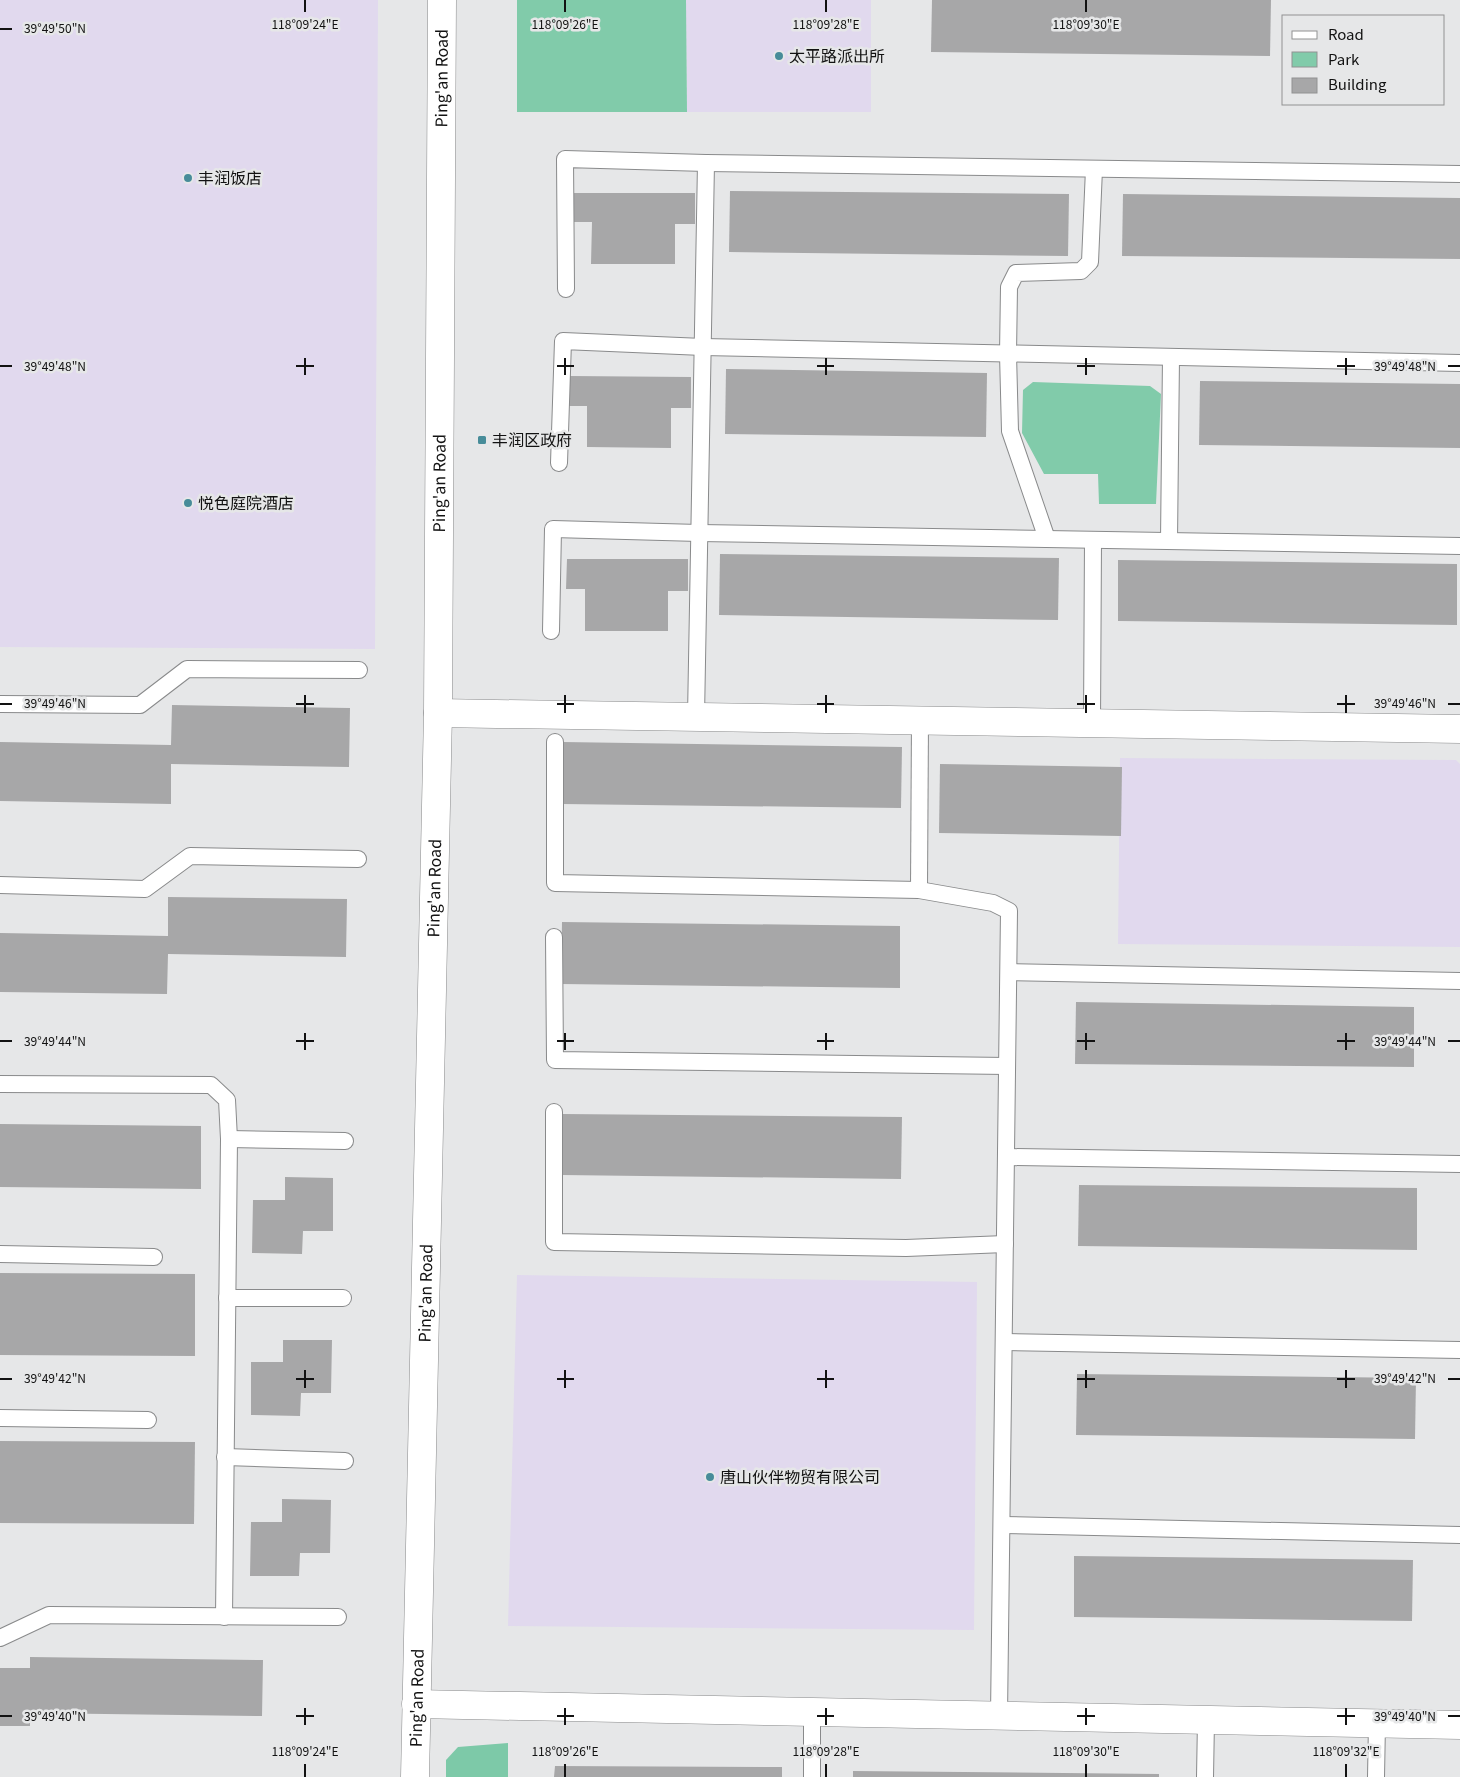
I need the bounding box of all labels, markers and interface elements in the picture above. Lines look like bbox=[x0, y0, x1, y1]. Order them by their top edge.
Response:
text: 118°09'24"E bbox=[271, 15, 339, 32]
text: 118°09'26"E bbox=[531, 15, 599, 32]
text: 118°09'28"E bbox=[792, 15, 860, 32]
text: 118°09'30"E bbox=[1052, 15, 1120, 32]
legend bbox=[1282, 15, 1445, 105]
text: 39°49'50"N bbox=[24, 19, 86, 36]
text: Road bbox=[1328, 23, 1364, 44]
street label: Ping'an Road bbox=[428, 29, 453, 128]
place label: 太平路派出所 bbox=[789, 43, 885, 67]
text: Park bbox=[1328, 48, 1360, 69]
marker: 太平路派出所 bbox=[773, 50, 785, 62]
text: Building bbox=[1328, 73, 1387, 94]
place label: 丰润饭店 bbox=[198, 165, 262, 189]
marker: 丰润饭店 bbox=[182, 172, 194, 184]
text: 39°49'48"N bbox=[24, 357, 86, 374]
text: 39°49'48"N bbox=[1374, 357, 1436, 374]
place label: 丰润区政府 bbox=[492, 427, 572, 451]
street label: Ping'an Road bbox=[426, 434, 451, 533]
marker: 丰润区政府 bbox=[476, 434, 488, 446]
place label: 悦色庭院酒店 bbox=[198, 490, 294, 514]
marker: 悦色庭院酒店 bbox=[182, 497, 194, 509]
text: 39°49'46"N bbox=[24, 694, 86, 711]
text: 39°49'46"N bbox=[1374, 694, 1436, 711]
street label: Ping'an Road bbox=[420, 839, 446, 938]
text: 39°49'44"N bbox=[24, 1032, 86, 1049]
text: 39°49'44"N bbox=[1374, 1032, 1436, 1049]
street label: Ping'an Road bbox=[411, 1244, 438, 1343]
text: 39°49'42"N bbox=[24, 1369, 86, 1386]
text: 39°49'42"N bbox=[1374, 1369, 1436, 1386]
place label: 唐山伙伴物贸有限公司 bbox=[720, 1464, 880, 1488]
marker: 唐山伙伴物贸有限公司 bbox=[704, 1471, 716, 1483]
street label: Ping'an Road bbox=[403, 1649, 429, 1747]
text: 39°49'40"N bbox=[24, 1707, 86, 1724]
text: 39°49'40"N bbox=[1374, 1707, 1436, 1724]
text: 118°09'24"E bbox=[271, 1742, 339, 1759]
text: 118°09'26"E bbox=[531, 1742, 599, 1759]
text: 118°09'28"E bbox=[792, 1742, 860, 1759]
text: 118°09'30"E bbox=[1052, 1742, 1120, 1759]
text: 118°09'32"E bbox=[1312, 1742, 1380, 1759]

